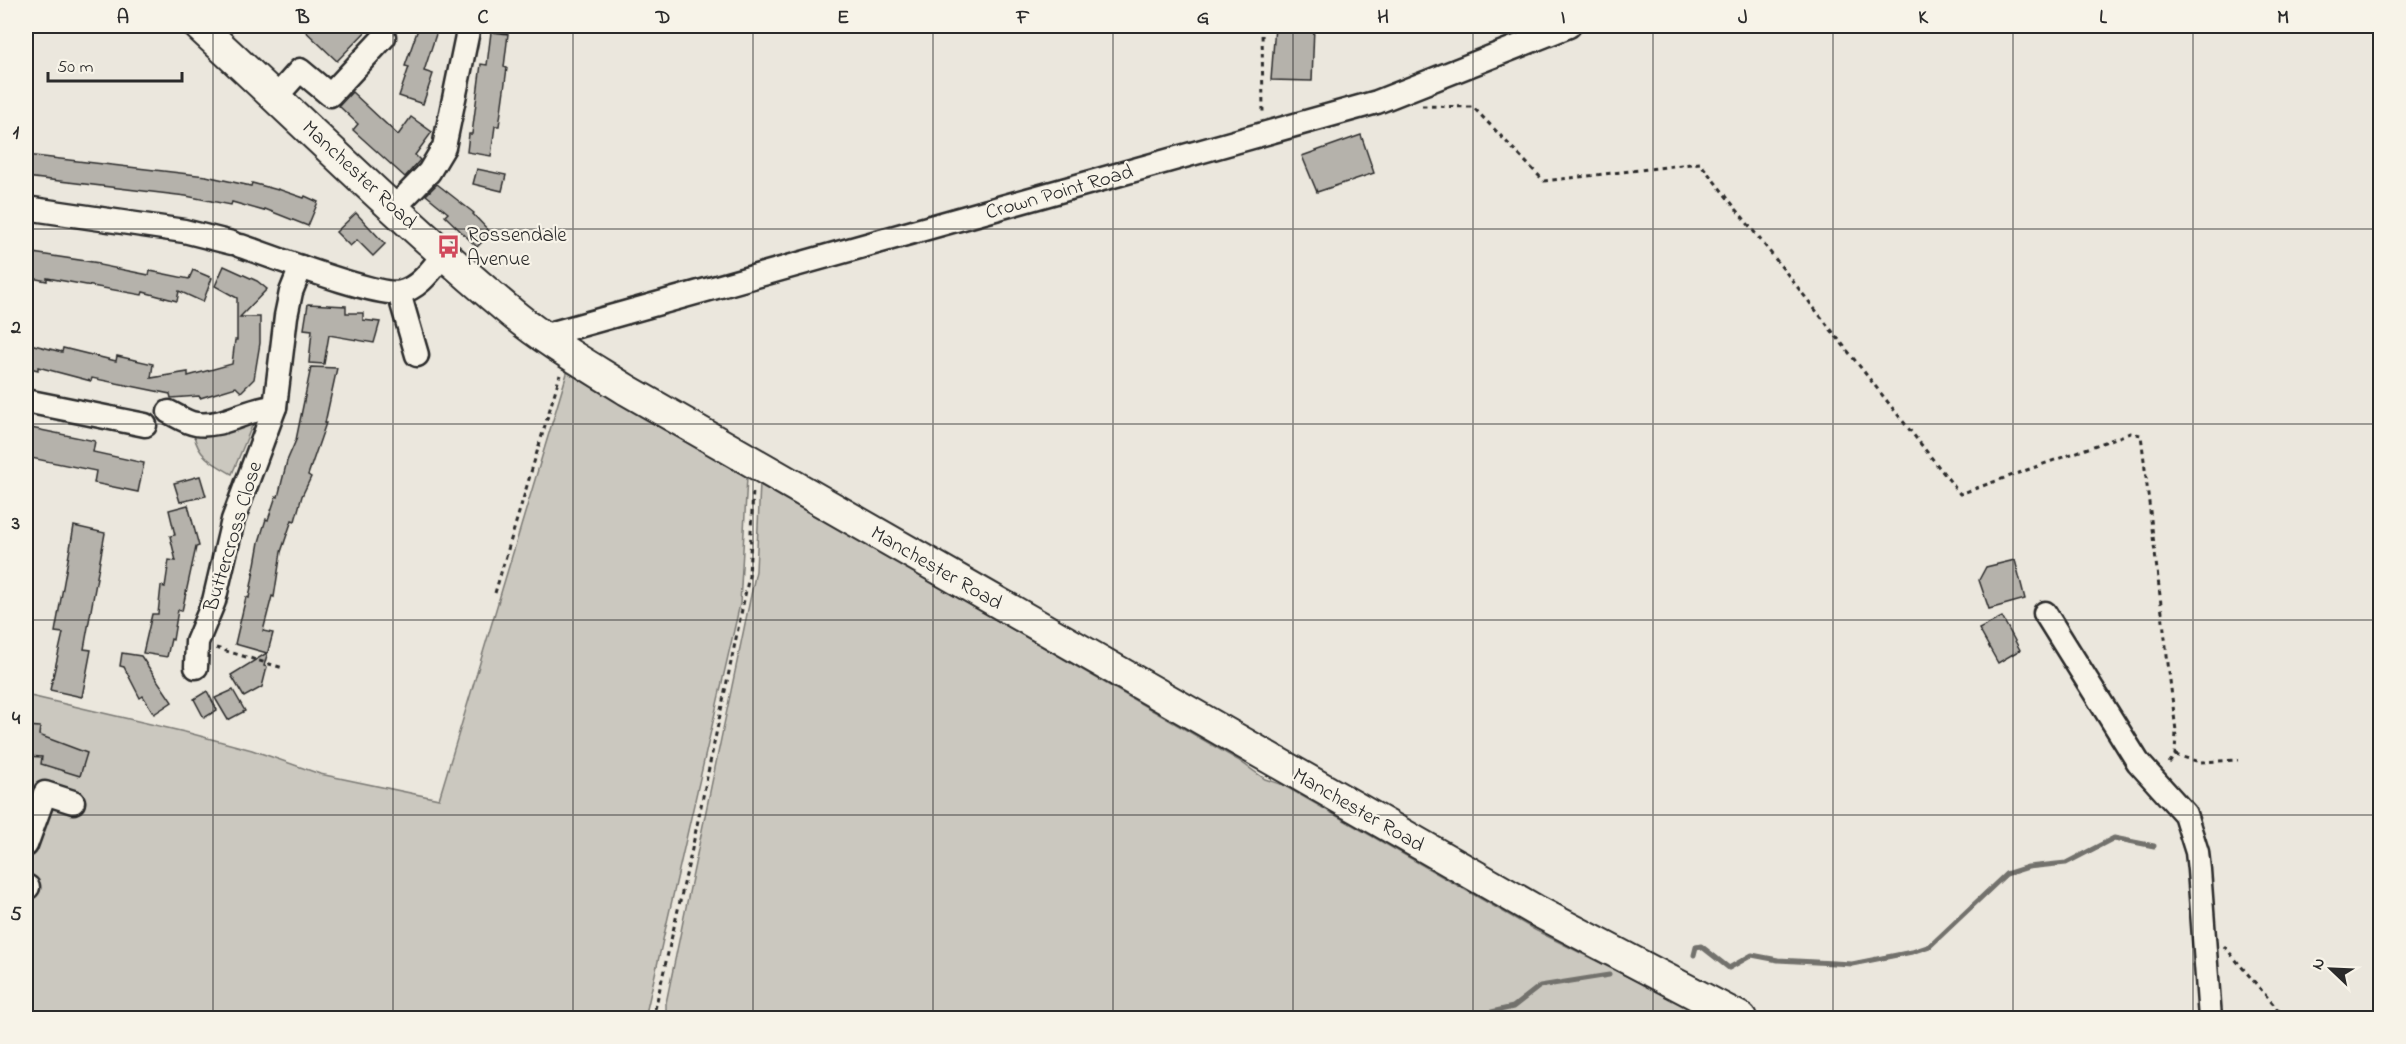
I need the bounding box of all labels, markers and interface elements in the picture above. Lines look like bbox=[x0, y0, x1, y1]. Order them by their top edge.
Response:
text: A bbox=[117, 4, 129, 33]
text: B bbox=[295, 4, 310, 33]
text: C bbox=[478, 4, 489, 33]
text: D bbox=[655, 4, 670, 33]
text: E bbox=[837, 4, 849, 33]
text: F bbox=[1016, 4, 1030, 33]
text: G bbox=[1197, 4, 1210, 33]
text: H bbox=[1377, 4, 1389, 33]
text: I bbox=[1561, 4, 1566, 33]
text: J bbox=[1738, 4, 1748, 33]
text: K bbox=[1918, 4, 1929, 33]
text: L bbox=[2099, 4, 2107, 33]
text: M bbox=[2277, 4, 2289, 33]
scale bar bbox=[48, 45, 182, 83]
text: 50 m bbox=[57, 55, 94, 81]
street label: Manchester Road bbox=[294, 114, 423, 237]
text: 1 bbox=[13, 119, 20, 148]
street label: Crown Point Road bbox=[982, 157, 1137, 228]
place label: Rossendale Avenue bbox=[467, 221, 567, 275]
bus stop icon: Rossendale Avenue bbox=[436, 233, 462, 259]
text: 2 bbox=[10, 314, 21, 343]
street label: Buttercross Close bbox=[197, 457, 271, 616]
text: 3 bbox=[11, 510, 20, 539]
street label: Manchester Road bbox=[865, 519, 1008, 619]
text: 4 bbox=[12, 705, 21, 734]
street label: Manchester Road bbox=[1287, 761, 1430, 861]
text: 5 bbox=[10, 901, 22, 930]
north arrow bbox=[2301, 939, 2361, 999]
text: N bbox=[2306, 954, 2332, 974]

